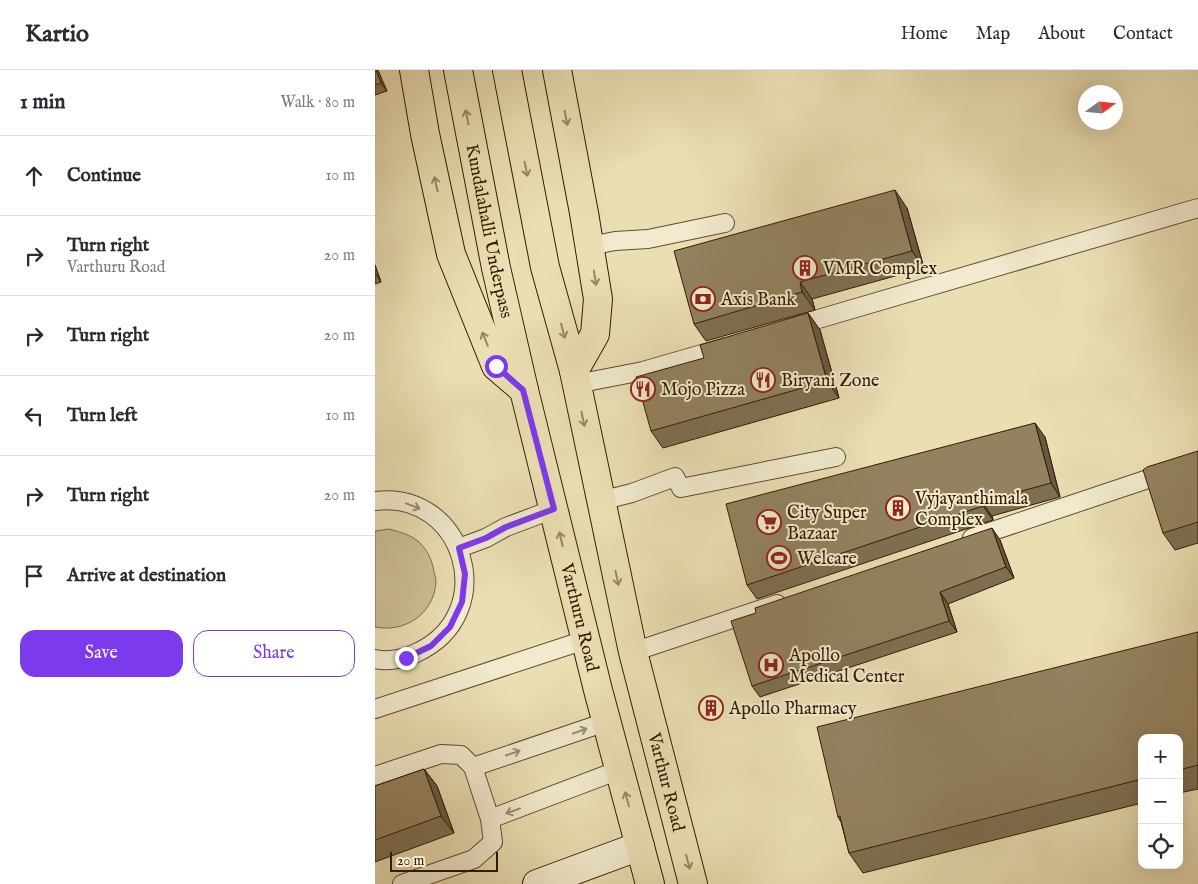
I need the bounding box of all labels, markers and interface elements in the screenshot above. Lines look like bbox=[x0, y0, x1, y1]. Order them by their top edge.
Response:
text: Kartio bbox=[25, 19, 89, 50]
text: Home bbox=[901, 23, 948, 46]
text: Map bbox=[976, 23, 1010, 46]
text: About bbox=[1038, 23, 1085, 46]
text: Contact bbox=[1113, 23, 1173, 46]
north arrow bbox=[1078, 85, 1123, 130]
text: 1 min bbox=[20, 89, 65, 116]
text: Walk · 80 m bbox=[280, 93, 355, 113]
one-way arrow bbox=[461, 109, 471, 125]
one-way arrow bbox=[562, 109, 572, 125]
street label: Kundalahalli Underpass bbox=[459, 142, 517, 321]
one-way arrow bbox=[522, 161, 532, 177]
icon: ahead bbox=[20, 162, 48, 190]
text: Continue bbox=[67, 164, 141, 188]
text: 10 m bbox=[325, 166, 355, 186]
one-way arrow bbox=[431, 177, 440, 193]
text: Turn right bbox=[67, 234, 149, 258]
icon: right bbox=[20, 242, 48, 270]
text: 20 m bbox=[324, 246, 355, 266]
building icon: VMR Complex bbox=[792, 255, 818, 281]
text: Varthuru Road bbox=[67, 258, 165, 278]
place label: VMR Complex bbox=[822, 258, 937, 281]
one-way arrow bbox=[590, 269, 600, 285]
bank icon: Axis Bank bbox=[690, 286, 716, 312]
place label: Axis Bank bbox=[720, 289, 796, 312]
icon: right bbox=[20, 322, 48, 350]
one-way arrow bbox=[558, 322, 568, 338]
text: Turn right bbox=[67, 324, 149, 348]
text: 20 m bbox=[324, 326, 355, 346]
one-way arrow bbox=[479, 332, 489, 347]
route start bbox=[485, 355, 508, 378]
restaurant icon: Biryani Zone bbox=[750, 367, 776, 393]
place label: Biryani Zone bbox=[781, 370, 879, 393]
restaurant icon: Mojo Pizza bbox=[630, 376, 656, 402]
place label: Mojo Pizza bbox=[661, 379, 745, 402]
icon: left bbox=[20, 402, 48, 430]
text: Turn left bbox=[67, 404, 138, 428]
text: 10 m bbox=[325, 406, 355, 426]
one-way arrow bbox=[579, 411, 588, 427]
icon: right bbox=[20, 482, 48, 510]
text: Turn right bbox=[67, 484, 149, 508]
text: 20 m bbox=[324, 486, 355, 506]
place label: Vyjayanthimala Complex bbox=[914, 488, 1028, 532]
building icon: Vyjayanthimala Complex bbox=[885, 495, 911, 521]
one-way arrow bbox=[405, 502, 420, 511]
place label: City Super Bazaar bbox=[787, 502, 867, 546]
supermarket icon: City Super Bazaar bbox=[756, 509, 782, 535]
one-way arrow bbox=[556, 532, 565, 548]
sports icon: Welcare bbox=[766, 545, 792, 571]
place label: Welcare bbox=[797, 548, 857, 571]
street label: Varthuru Road bbox=[554, 560, 603, 675]
icon: arrive bbox=[20, 562, 48, 590]
text: Arrive at destination bbox=[67, 564, 226, 588]
one-way arrow bbox=[613, 569, 622, 585]
button: Save bbox=[20, 630, 183, 677]
button: Share bbox=[193, 630, 355, 677]
place label: Apollo Medical Center bbox=[788, 645, 905, 689]
route end bbox=[395, 647, 418, 670]
hospital icon: Apollo Medical Center bbox=[758, 652, 784, 678]
building icon: Apollo Pharmacy bbox=[698, 695, 724, 721]
place label: Apollo Pharmacy bbox=[728, 698, 857, 721]
one-way arrow bbox=[571, 726, 587, 735]
street label: Varthur Road bbox=[641, 729, 689, 835]
map controls bbox=[1138, 734, 1183, 869]
button: + bbox=[1138, 734, 1183, 779]
one-way arrow bbox=[505, 748, 521, 758]
button: − bbox=[1138, 779, 1183, 824]
one-way arrow bbox=[622, 791, 631, 807]
one-way arrow bbox=[506, 807, 522, 816]
button: locate bbox=[1138, 824, 1183, 869]
scale bar bbox=[390, 849, 497, 872]
text: 20 m bbox=[397, 852, 424, 870]
one-way arrow bbox=[684, 854, 693, 870]

